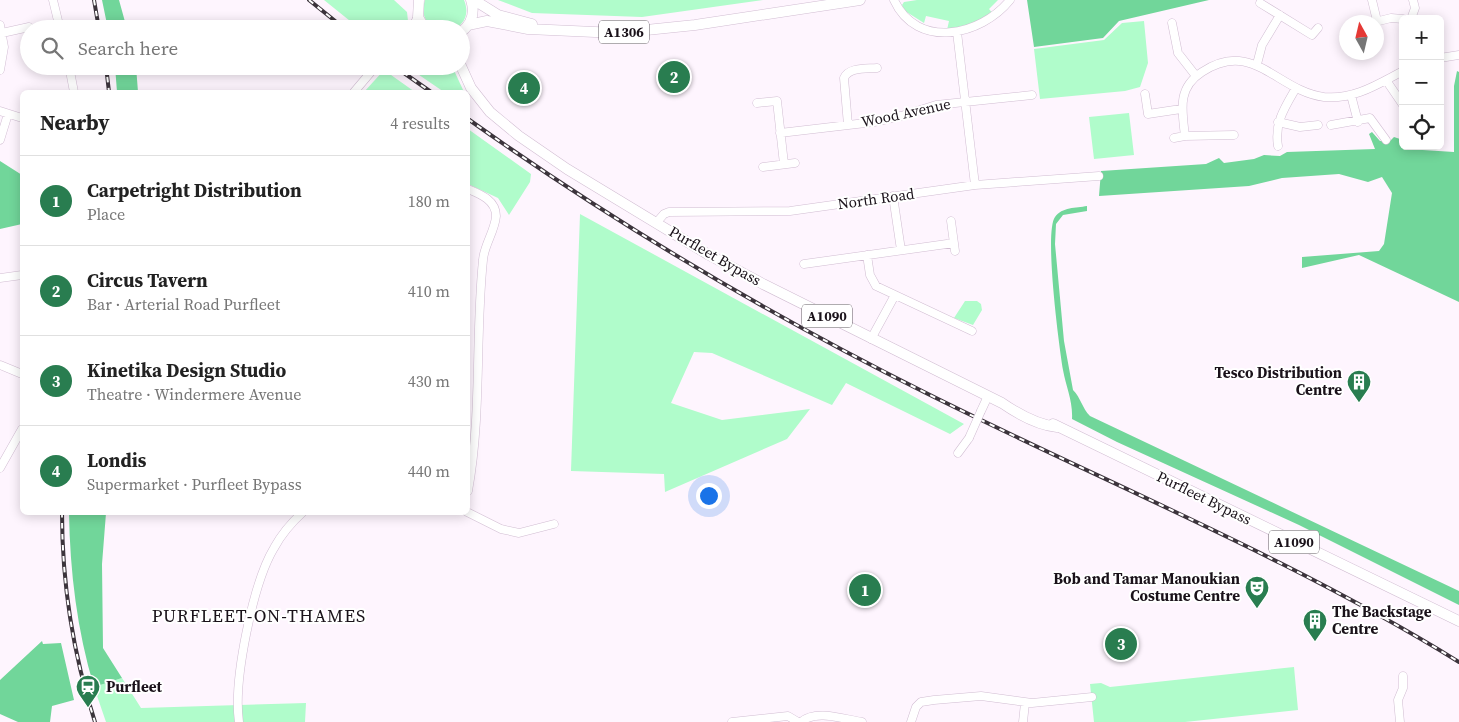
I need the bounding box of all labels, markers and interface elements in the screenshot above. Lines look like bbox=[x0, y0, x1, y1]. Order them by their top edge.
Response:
north arrow bbox=[1339, 15, 1384, 60]
map controls bbox=[1399, 15, 1444, 150]
button: + bbox=[1399, 15, 1444, 60]
search box bbox=[20, 20, 470, 75]
road number: A1306 bbox=[599, 21, 649, 44]
icon: search bbox=[38, 34, 66, 62]
text: Search here bbox=[78, 35, 178, 61]
pin: 2 bbox=[658, 58, 690, 96]
button: − bbox=[1399, 60, 1444, 105]
pin: 4 bbox=[508, 69, 540, 107]
street label: Wood Avenue bbox=[859, 93, 953, 132]
button: locate bbox=[1399, 105, 1444, 150]
text: Nearby bbox=[40, 108, 110, 137]
text: 4 results bbox=[390, 112, 450, 134]
text: Carpetright Distribution bbox=[87, 177, 302, 203]
street label: North Road bbox=[836, 183, 916, 214]
text: 1 bbox=[52, 190, 60, 212]
text: 180 m bbox=[408, 190, 450, 212]
text: Place bbox=[87, 203, 125, 225]
street label: Purfleet Bypass bbox=[665, 221, 765, 290]
text: Circus Tavern bbox=[87, 267, 208, 293]
text: 2 bbox=[52, 280, 60, 302]
text: 410 m bbox=[408, 280, 450, 302]
text: Bar · Arterial Road Purfleet bbox=[87, 293, 280, 315]
road number: A1090 bbox=[802, 304, 852, 328]
text: Kinetika Design Studio bbox=[87, 357, 286, 383]
place label: Tesco Distribution Centre bbox=[1214, 362, 1342, 400]
building icon: Tesco Distribution Centre bbox=[1346, 369, 1372, 403]
text: 3 bbox=[52, 370, 60, 392]
text: 430 m bbox=[408, 370, 450, 392]
text: Theatre · Windermere Avenue bbox=[87, 383, 301, 405]
text: Londis bbox=[87, 447, 146, 473]
text: 4 bbox=[52, 460, 60, 482]
text: 440 m bbox=[408, 460, 450, 482]
street label: Purfleet Bypass bbox=[1153, 466, 1255, 530]
text: Supermarket · Purfleet Bypass bbox=[87, 473, 302, 495]
your location bbox=[696, 483, 722, 509]
road number: A1090 bbox=[1269, 530, 1319, 554]
place label: Bob and Tamar Manoukian Costume Centre bbox=[1053, 568, 1240, 606]
pin: 1 bbox=[849, 571, 881, 609]
theatre icon: Bob and Tamar Manoukian Costume Centre bbox=[1244, 575, 1270, 609]
place label: The Backstage Centre bbox=[1332, 601, 1432, 639]
district label: PURFLEET-ON-THAMES bbox=[152, 603, 366, 628]
building icon: The Backstage Centre bbox=[1302, 608, 1328, 642]
pin: 3 bbox=[1105, 625, 1137, 663]
station icon: Purfleet bbox=[75, 674, 101, 708]
place label: Purfleet bbox=[106, 676, 163, 697]

